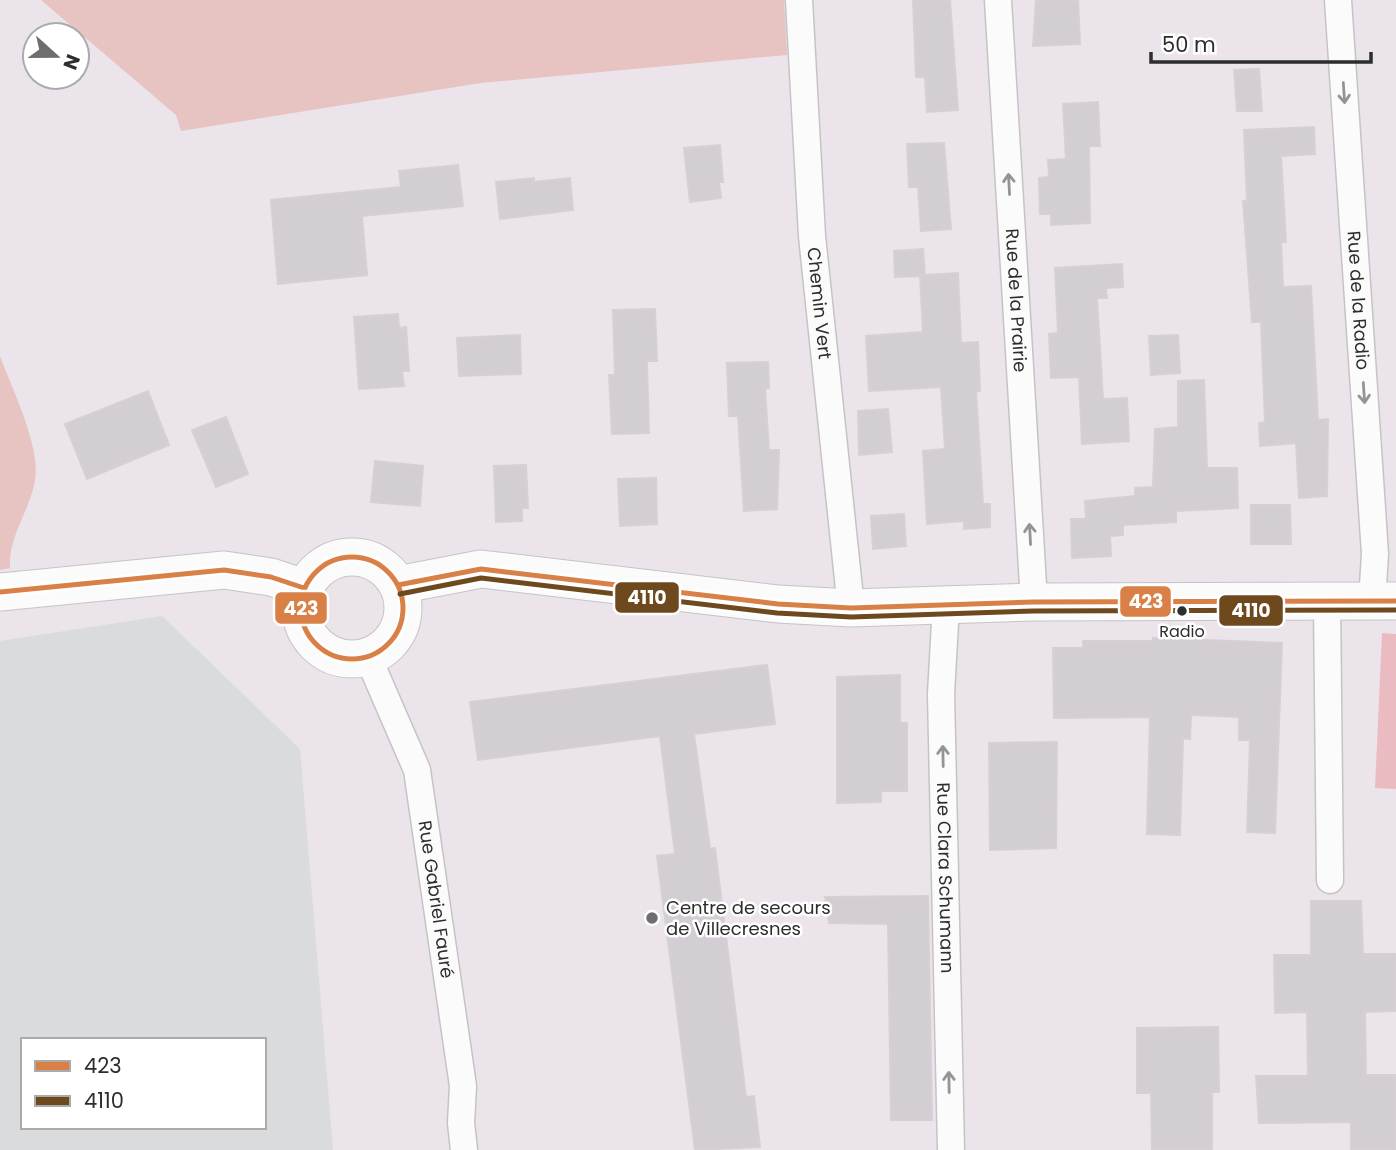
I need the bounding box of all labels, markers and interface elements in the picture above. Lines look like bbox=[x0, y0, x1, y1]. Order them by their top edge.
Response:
north arrow bbox=[21, 21, 91, 91]
scale bar bbox=[1151, 21, 1372, 65]
text: 50 m bbox=[1162, 30, 1216, 59]
text: N bbox=[56, 50, 87, 73]
one-way arrow bbox=[1338, 81, 1351, 103]
one-way arrow bbox=[1002, 173, 1015, 196]
street label: Rue de la Prairie bbox=[1000, 228, 1033, 373]
street label: Rue de la Radio bbox=[1341, 230, 1376, 371]
street label: Chemin Vert bbox=[801, 246, 838, 360]
one-way arrow bbox=[1358, 381, 1371, 404]
one-way arrow bbox=[1023, 522, 1036, 545]
line badge: 4110 bbox=[614, 581, 680, 614]
text: 4110 bbox=[627, 584, 667, 611]
line badge: 423 bbox=[1119, 585, 1172, 618]
text: 423 bbox=[1128, 588, 1164, 615]
line badge: 423 bbox=[274, 591, 328, 625]
line badge: 4110 bbox=[1218, 594, 1284, 627]
text: 423 bbox=[283, 595, 319, 622]
text: 4110 bbox=[1231, 597, 1271, 624]
marker: Radio bbox=[1175, 604, 1189, 618]
place label: Radio bbox=[1159, 620, 1205, 643]
one-way arrow bbox=[936, 745, 949, 768]
street label: Rue Clara Schumann bbox=[931, 782, 960, 974]
street label: Rue Gabriel Fauré bbox=[413, 819, 460, 980]
place label: Centre de secours de Villecresnes bbox=[666, 895, 831, 941]
marker: Centre de secours de Villecresnes bbox=[644, 910, 660, 926]
legend bbox=[21, 1038, 266, 1129]
text: 423 bbox=[84, 1051, 122, 1080]
one-way arrow bbox=[942, 1071, 956, 1094]
text: 4110 bbox=[84, 1086, 124, 1115]

